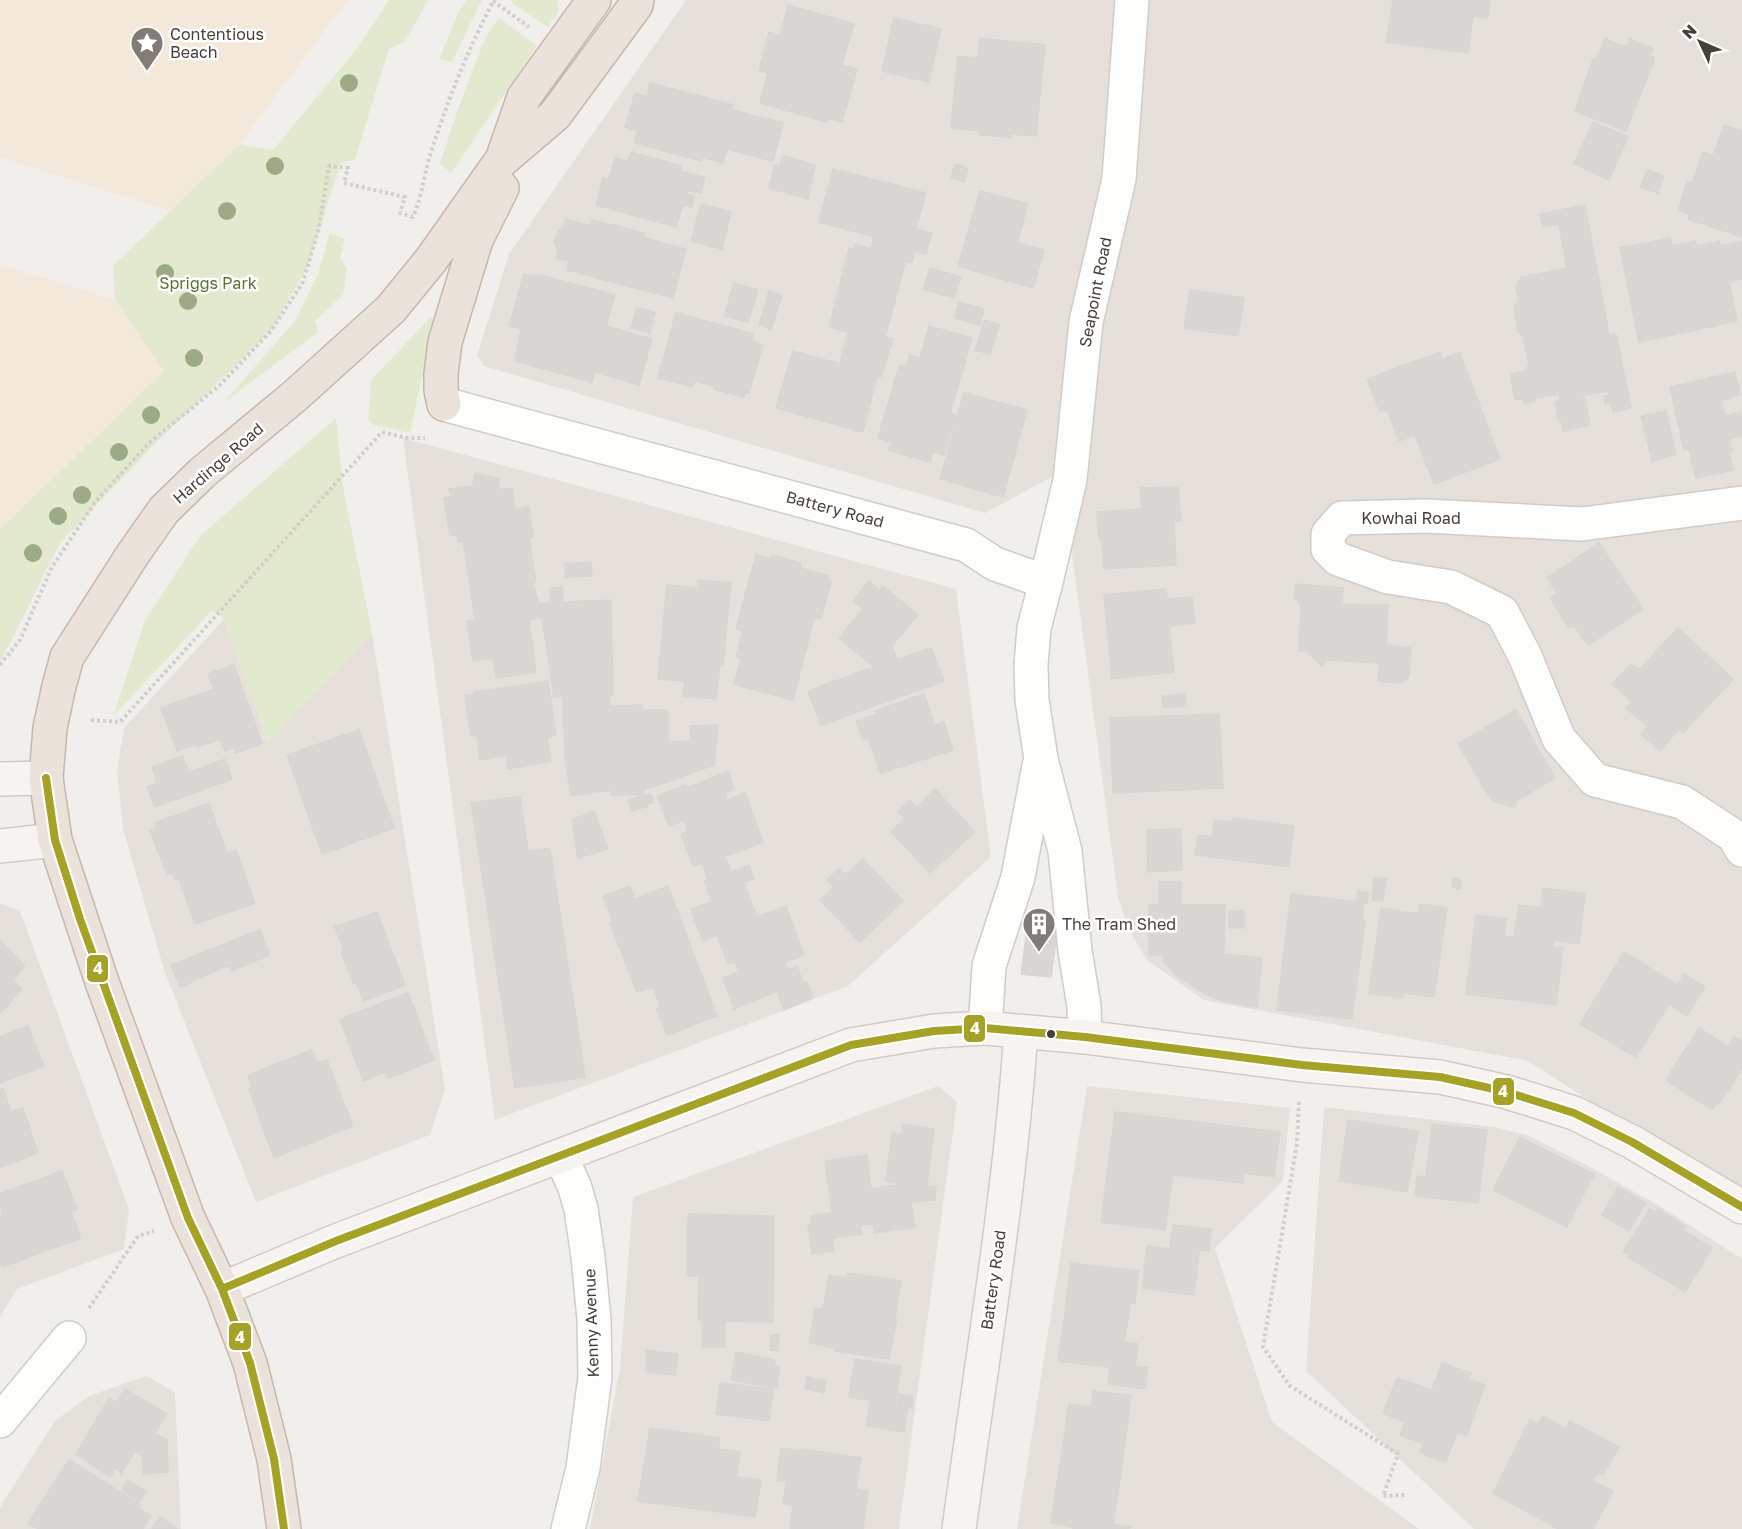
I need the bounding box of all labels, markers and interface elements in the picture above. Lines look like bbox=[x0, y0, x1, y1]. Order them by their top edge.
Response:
north arrow bbox=[1670, 12, 1730, 72]
text: N bbox=[1678, 20, 1701, 43]
place label: Contentious Beach bbox=[170, 24, 264, 62]
place icon: Contentious Beach bbox=[129, 25, 165, 72]
street label: Seapoint Road bbox=[1075, 235, 1115, 349]
park label: Spriggs Park bbox=[159, 273, 257, 293]
street label: Hardinge Road bbox=[169, 418, 267, 508]
street label: Battery Road bbox=[784, 486, 886, 532]
street label: Kowhai Road bbox=[1361, 508, 1461, 528]
building icon: The Tram Shed bbox=[1021, 906, 1057, 953]
place label: The Tram Shed bbox=[1062, 914, 1176, 934]
line badge: 4 bbox=[86, 954, 109, 983]
text: 4 bbox=[93, 958, 103, 978]
line badge: 4 bbox=[963, 1014, 986, 1043]
text: 4 bbox=[970, 1018, 980, 1038]
unlabelled marker bbox=[1045, 1028, 1057, 1040]
line badge: 4 bbox=[1492, 1077, 1515, 1106]
text: 4 bbox=[1498, 1081, 1508, 1101]
street label: Battery Road bbox=[976, 1229, 1010, 1331]
street label: Kenny Avenue bbox=[579, 1268, 603, 1378]
line badge: 4 bbox=[228, 1322, 252, 1351]
text: 4 bbox=[235, 1327, 245, 1347]

